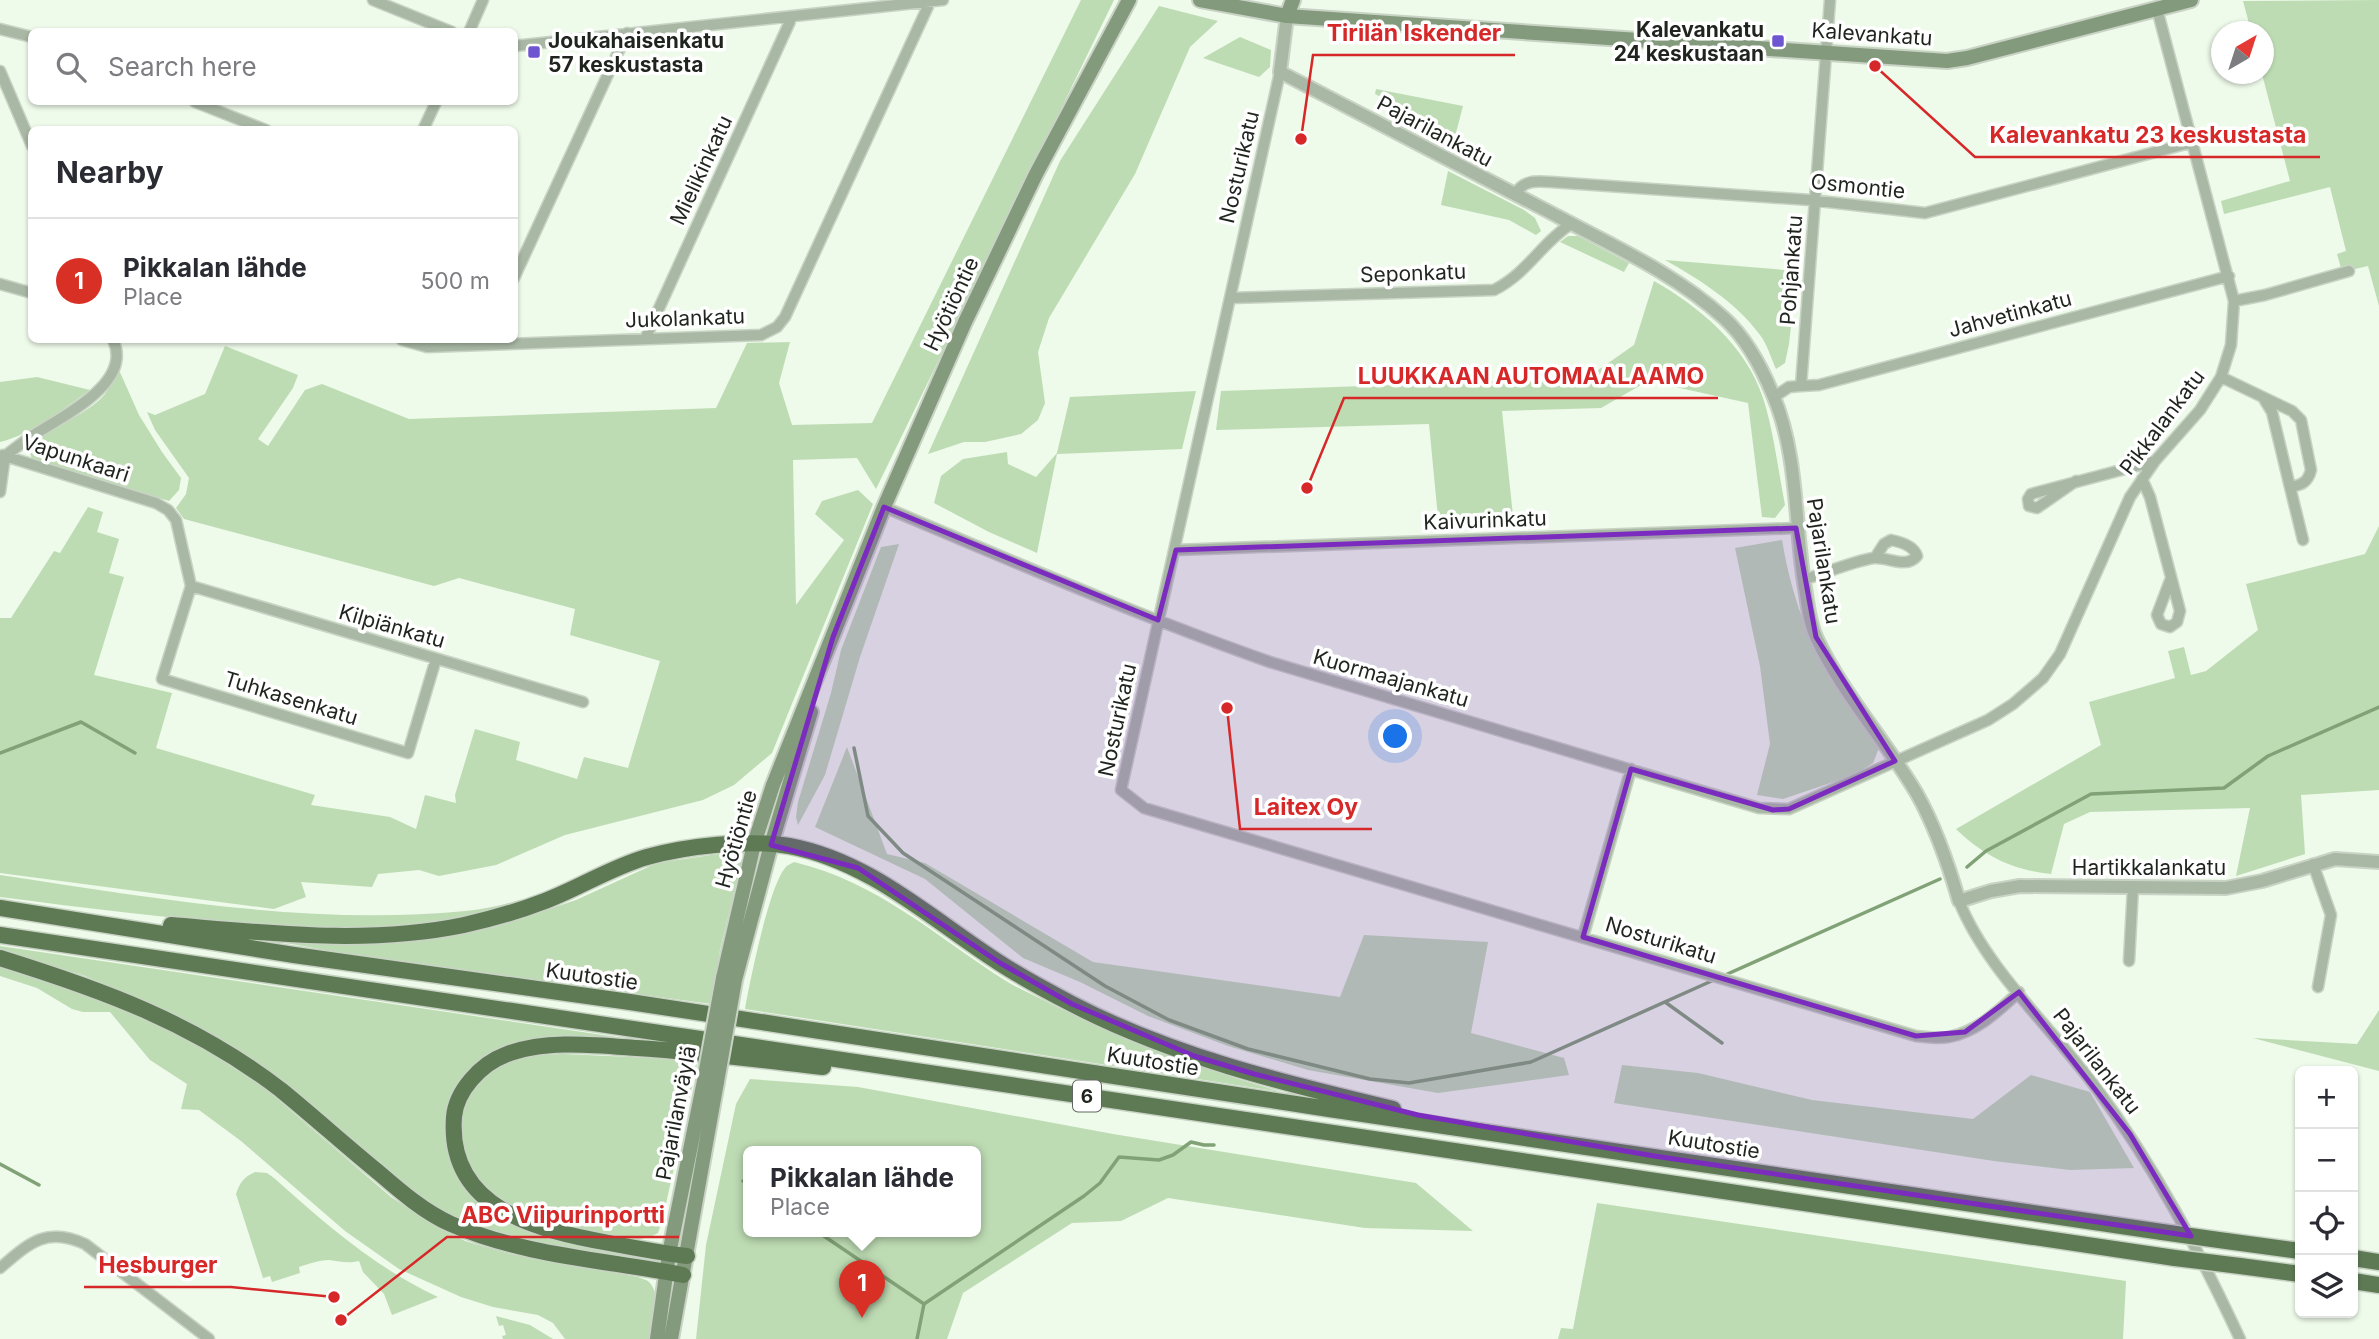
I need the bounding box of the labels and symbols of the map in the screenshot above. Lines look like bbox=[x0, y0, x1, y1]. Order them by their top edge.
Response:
callout: Tirilän Iskender bbox=[1313, 11, 1515, 55]
place label: Kalevankatu 24 keskustaan bbox=[1614, 17, 1764, 66]
street label: Kalevankatu bbox=[1811, 17, 1933, 51]
text: Tirilän Iskender bbox=[1327, 19, 1501, 47]
north arrow bbox=[2211, 21, 2274, 84]
place label: Joukahaisenkatu 57 keskustasta bbox=[548, 28, 724, 77]
marker: Kalevankatu 24 keskustaan bbox=[1770, 33, 1786, 49]
marker: Joukahaisenkatu 57 keskustasta bbox=[526, 44, 542, 60]
street label: Pajarilankatu bbox=[1373, 90, 1497, 172]
street label: Nosturikatu bbox=[1214, 108, 1264, 226]
street label: Mielikinkatu bbox=[665, 111, 737, 229]
callout: Kalevankatu 23 keskustasta bbox=[1975, 113, 2320, 157]
text: Kalevankatu 23 keskustasta bbox=[1990, 121, 2306, 149]
street label: Osmontie bbox=[1810, 169, 1906, 203]
street label: Pohjankatu bbox=[1775, 214, 1807, 326]
street label: Hyötiöntie bbox=[918, 253, 984, 355]
street label: Seponkatu bbox=[1360, 259, 1466, 287]
street label: Jahvetinkatu bbox=[1946, 286, 2074, 342]
street label: Jukolankatu bbox=[625, 303, 745, 333]
callout: LUUKKAAN AUTOMAALAAMO bbox=[1344, 354, 1718, 398]
text: LUUKKAAN AUTOMAALAAMO bbox=[1358, 362, 1704, 390]
street label: Pikkalankatu bbox=[2114, 364, 2210, 480]
street label: Vapunkaari bbox=[19, 429, 133, 487]
street label: Pajarilankatu bbox=[1802, 496, 1846, 626]
street label: Kaivurinkatu bbox=[1423, 505, 1547, 535]
street label: Kilpiänkatu bbox=[336, 599, 448, 653]
street label: Kuormaajankatu bbox=[1310, 644, 1472, 712]
street label: Nosturikatu bbox=[1093, 661, 1141, 779]
street label: Tuhkasenkatu bbox=[221, 666, 361, 730]
your location bbox=[1378, 719, 1412, 753]
callout: Laitex Oy bbox=[1240, 785, 1372, 829]
street label: Hyötiöntie bbox=[710, 787, 762, 891]
text: Laitex Oy bbox=[1254, 793, 1358, 821]
street label: Hartikkalankatu bbox=[2072, 855, 2226, 880]
street label: Nosturikatu bbox=[1602, 911, 1720, 969]
street label: Kuutostie bbox=[544, 957, 640, 995]
street label: Pajarilankatu bbox=[2048, 1003, 2146, 1119]
street label: Kuutostie bbox=[1105, 1041, 1201, 1081]
street label: Pajarilanväylä bbox=[651, 1044, 701, 1182]
road number: 6 bbox=[1073, 1080, 1101, 1112]
street label: Kuutostie bbox=[1666, 1124, 1762, 1164]
callout: ABC Viipurinportti bbox=[447, 1193, 679, 1237]
text: ABC Viipurinportti bbox=[461, 1201, 665, 1229]
callout: Hesburger bbox=[84, 1243, 231, 1287]
text: Hesburger bbox=[99, 1251, 218, 1279]
pin: 1 bbox=[839, 1260, 885, 1318]

